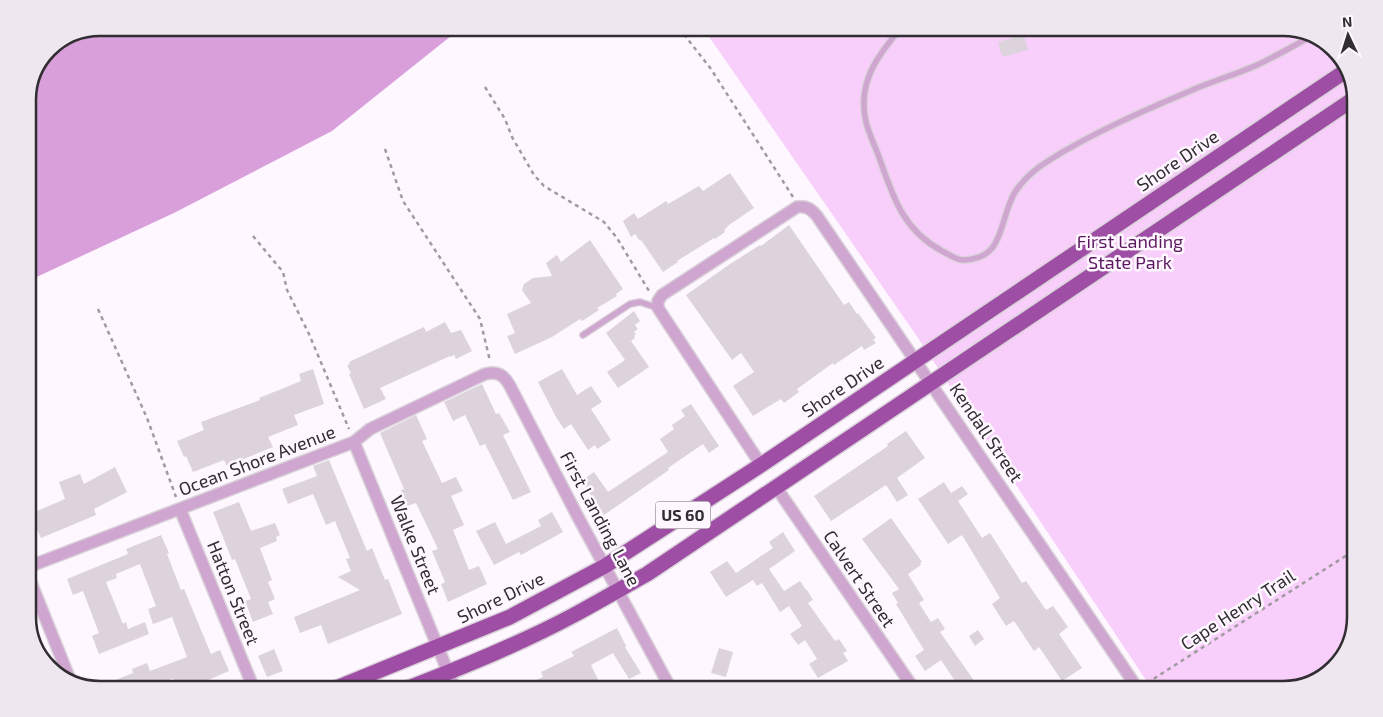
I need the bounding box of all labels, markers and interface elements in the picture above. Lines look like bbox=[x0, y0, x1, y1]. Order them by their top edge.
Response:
north arrow bbox=[1323, 10, 1373, 60]
text: N bbox=[1341, 13, 1353, 30]
street label: Shore Drive bbox=[1132, 125, 1223, 196]
park label: First Landing State Park bbox=[1077, 230, 1183, 273]
street label: Shore Drive bbox=[797, 351, 888, 422]
street label: Kendall Street bbox=[946, 379, 1028, 486]
street label: Ocean Shore Avenue bbox=[175, 420, 338, 500]
street label: First Landing Lane bbox=[556, 447, 646, 590]
street label: Walke Street bbox=[386, 492, 446, 597]
road number: US 60 bbox=[656, 502, 710, 528]
street label: Calvert Street bbox=[819, 526, 900, 631]
street label: Hatton Street bbox=[203, 537, 265, 648]
street label: Cape Henry Trail bbox=[1176, 564, 1299, 654]
street label: Shore Drive bbox=[453, 567, 548, 628]

